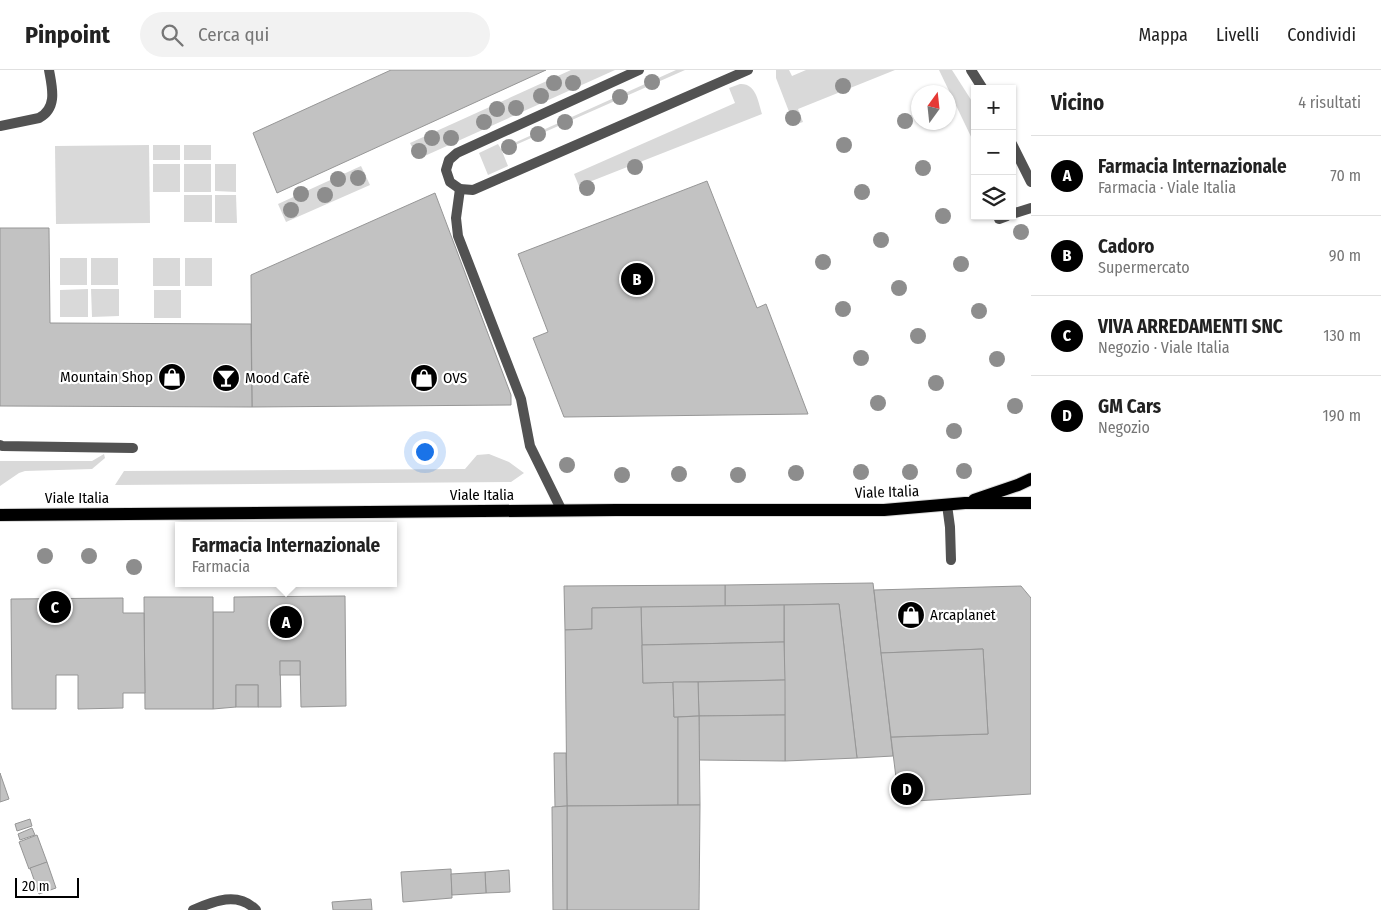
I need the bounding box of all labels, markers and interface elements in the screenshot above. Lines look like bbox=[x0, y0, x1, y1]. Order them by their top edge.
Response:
search box bbox=[140, 12, 490, 57]
text: Pinpoint bbox=[25, 21, 110, 49]
icon: search bbox=[158, 21, 186, 49]
text: Cerca qui bbox=[198, 23, 269, 46]
text: Mappa bbox=[1139, 24, 1188, 46]
text: Livelli bbox=[1216, 24, 1259, 46]
text: Condividi bbox=[1287, 24, 1356, 46]
north arrow bbox=[911, 85, 956, 130]
map controls bbox=[971, 85, 1016, 220]
button: + bbox=[971, 85, 1016, 130]
text: Vicino bbox=[1051, 90, 1104, 116]
text: 4 risultati bbox=[1298, 93, 1361, 112]
button: − bbox=[971, 130, 1016, 175]
text: Farmacia Internazionale bbox=[1098, 155, 1287, 178]
text: A bbox=[1063, 166, 1071, 185]
text: 70 m bbox=[1330, 166, 1361, 185]
button: layers bbox=[971, 175, 1016, 220]
text: Farmacia · Viale Italia bbox=[1098, 178, 1236, 197]
text: Cadoro bbox=[1098, 235, 1154, 258]
text: B bbox=[1063, 246, 1071, 265]
text: 90 m bbox=[1329, 246, 1361, 265]
text: Supermercato bbox=[1098, 258, 1190, 277]
pin: B bbox=[621, 260, 653, 298]
text: VIVA ARREDAMENTI SNC bbox=[1098, 315, 1283, 338]
text: C bbox=[1063, 326, 1071, 345]
text: 130 m bbox=[1323, 326, 1361, 345]
text: Negozio · Viale Italia bbox=[1098, 338, 1230, 357]
shop icon: Mountain Shop bbox=[157, 362, 187, 392]
bar icon: Mood Cafè bbox=[211, 363, 241, 393]
shop icon: OVS bbox=[409, 363, 439, 393]
place label: Mountain Shop bbox=[60, 368, 153, 386]
place label: Mood Cafè bbox=[245, 369, 310, 387]
place label: OVS bbox=[443, 369, 467, 387]
text: GM Cars bbox=[1098, 395, 1161, 418]
text: D bbox=[1062, 406, 1072, 425]
text: 190 m bbox=[1323, 406, 1361, 425]
text: Negozio bbox=[1098, 418, 1150, 437]
your location bbox=[412, 439, 438, 465]
street label: Viale Italia bbox=[854, 482, 920, 502]
street label: Viale Italia bbox=[450, 486, 514, 504]
street label: Viale Italia bbox=[45, 489, 109, 507]
popup bbox=[175, 522, 397, 587]
text: Farmacia Internazionale bbox=[192, 534, 380, 557]
text: Farmacia bbox=[192, 557, 250, 576]
pin: C bbox=[39, 588, 71, 626]
shop icon: Arcaplanet bbox=[896, 600, 926, 630]
pin: A bbox=[270, 603, 302, 641]
place label: Arcaplanet bbox=[930, 606, 996, 624]
pin: D bbox=[891, 770, 923, 808]
scale bar bbox=[15, 875, 79, 898]
text: 20 m bbox=[22, 878, 50, 895]

